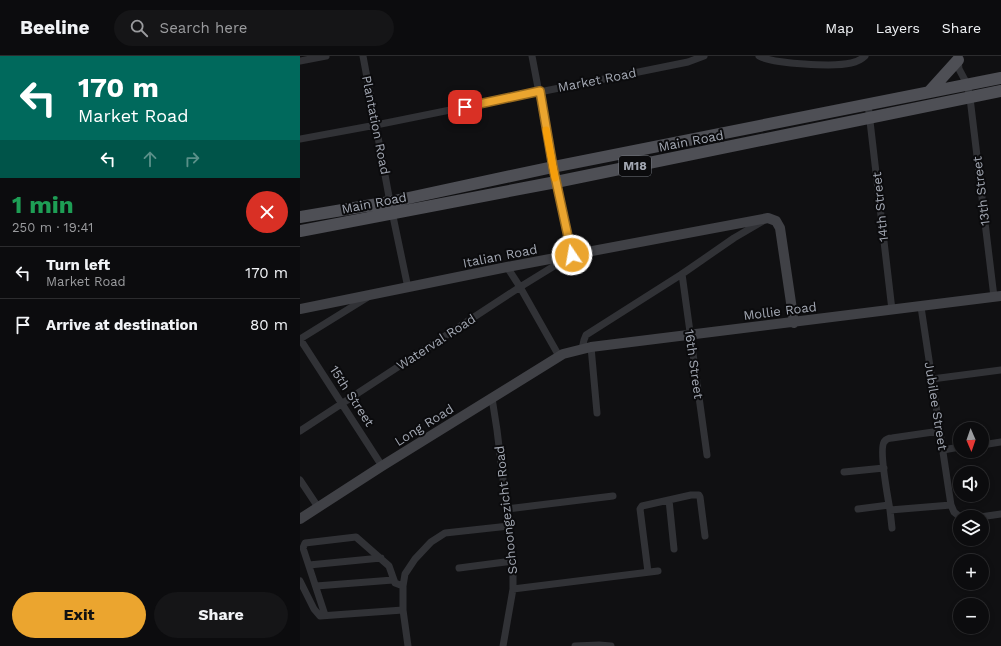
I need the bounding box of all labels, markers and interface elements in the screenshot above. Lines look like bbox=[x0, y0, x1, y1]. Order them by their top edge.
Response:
search box bbox=[114, 10, 394, 46]
text: Beeline bbox=[20, 16, 90, 39]
icon: search bbox=[128, 17, 150, 39]
text: Search here bbox=[160, 19, 247, 37]
text: Map bbox=[825, 20, 854, 36]
text: Layers bbox=[876, 20, 920, 36]
text: Share bbox=[942, 20, 981, 36]
street label: Market Road bbox=[556, 65, 638, 95]
text: 170 m bbox=[78, 71, 159, 104]
icon: left bbox=[12, 72, 64, 124]
street label: Plantation Road bbox=[359, 74, 393, 176]
pin bbox=[448, 90, 482, 124]
icon: arrive bbox=[454, 96, 476, 118]
text: Market Road bbox=[78, 105, 188, 126]
street label: Main Road bbox=[657, 127, 725, 155]
icon: left bbox=[97, 148, 119, 170]
icon: ahead bbox=[139, 148, 161, 170]
icon: right bbox=[181, 148, 203, 170]
street label: 13th Street bbox=[969, 155, 993, 227]
road number: M18 bbox=[619, 156, 651, 176]
street label: 14th Street bbox=[869, 171, 891, 243]
street label: Main Road bbox=[340, 189, 408, 217]
text: 1 min bbox=[12, 191, 74, 219]
button: close bbox=[246, 191, 288, 233]
text: 250 m · 19:41 bbox=[12, 220, 93, 235]
position arrow bbox=[551, 234, 593, 276]
street label: Italian Road bbox=[461, 241, 539, 271]
text: Turn left bbox=[46, 256, 110, 274]
icon: left bbox=[12, 262, 34, 284]
text: 170 m bbox=[245, 264, 288, 282]
text: Market Road bbox=[46, 274, 126, 289]
street label: Mollie Road bbox=[742, 299, 818, 323]
street label: Waterval Road bbox=[394, 311, 478, 373]
icon: arrive bbox=[12, 314, 34, 336]
text: Arrive at destination bbox=[46, 316, 198, 334]
text: 80 m bbox=[250, 316, 288, 334]
street label: 16th Street bbox=[682, 328, 706, 400]
street label: Jubilee Street bbox=[922, 361, 950, 452]
street label: 15th Street bbox=[327, 363, 378, 430]
street label: Long Road bbox=[392, 401, 456, 449]
north arrow bbox=[953, 422, 989, 458]
map controls bbox=[953, 422, 989, 634]
street label: Schoongezicht Road bbox=[492, 445, 520, 575]
button: sound bbox=[953, 466, 989, 502]
button: layers bbox=[953, 510, 989, 546]
button: + bbox=[953, 554, 989, 590]
button: Exit bbox=[12, 592, 146, 638]
button: Share bbox=[154, 592, 288, 638]
button: − bbox=[953, 598, 989, 634]

